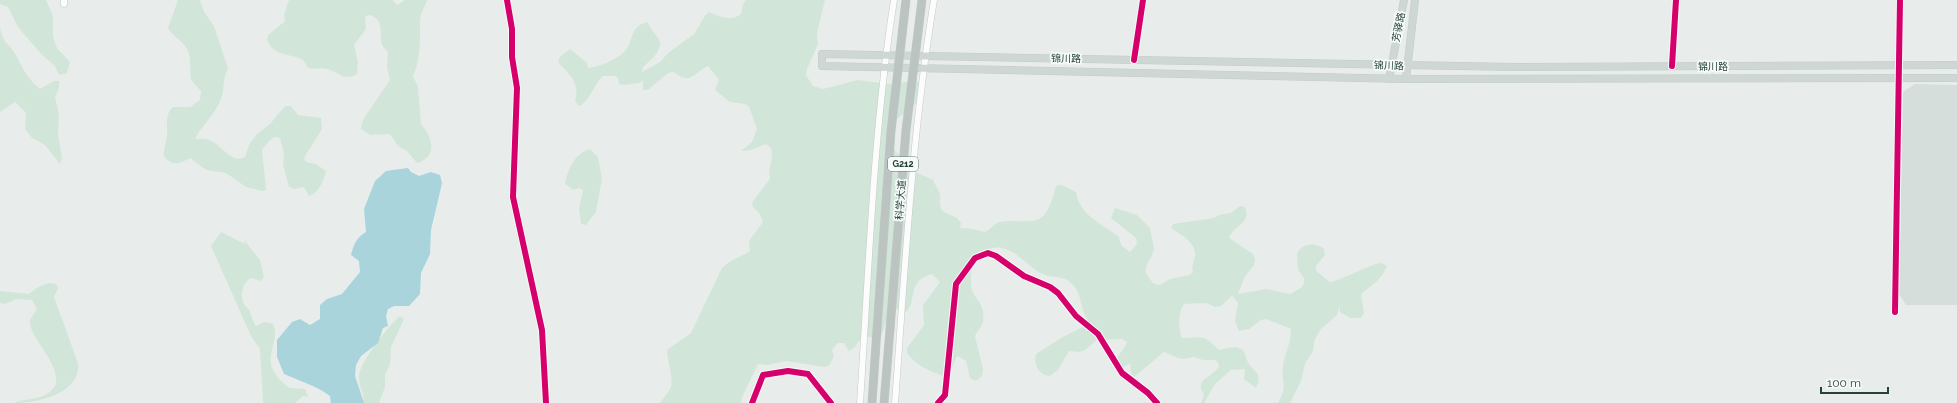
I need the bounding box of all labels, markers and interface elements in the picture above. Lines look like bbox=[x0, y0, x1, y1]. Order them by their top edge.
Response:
street label: 芳驿路 bbox=[1390, 11, 1407, 43]
street label: 锦川路 bbox=[1051, 53, 1081, 64]
street label: 锦川路 bbox=[1374, 59, 1404, 72]
street label: 锦川路 bbox=[1698, 61, 1728, 72]
road number: G212 bbox=[888, 157, 918, 171]
street label: 科学大道 bbox=[894, 180, 907, 220]
scale bar bbox=[1821, 369, 1888, 395]
text: 100 m bbox=[1827, 376, 1861, 390]

